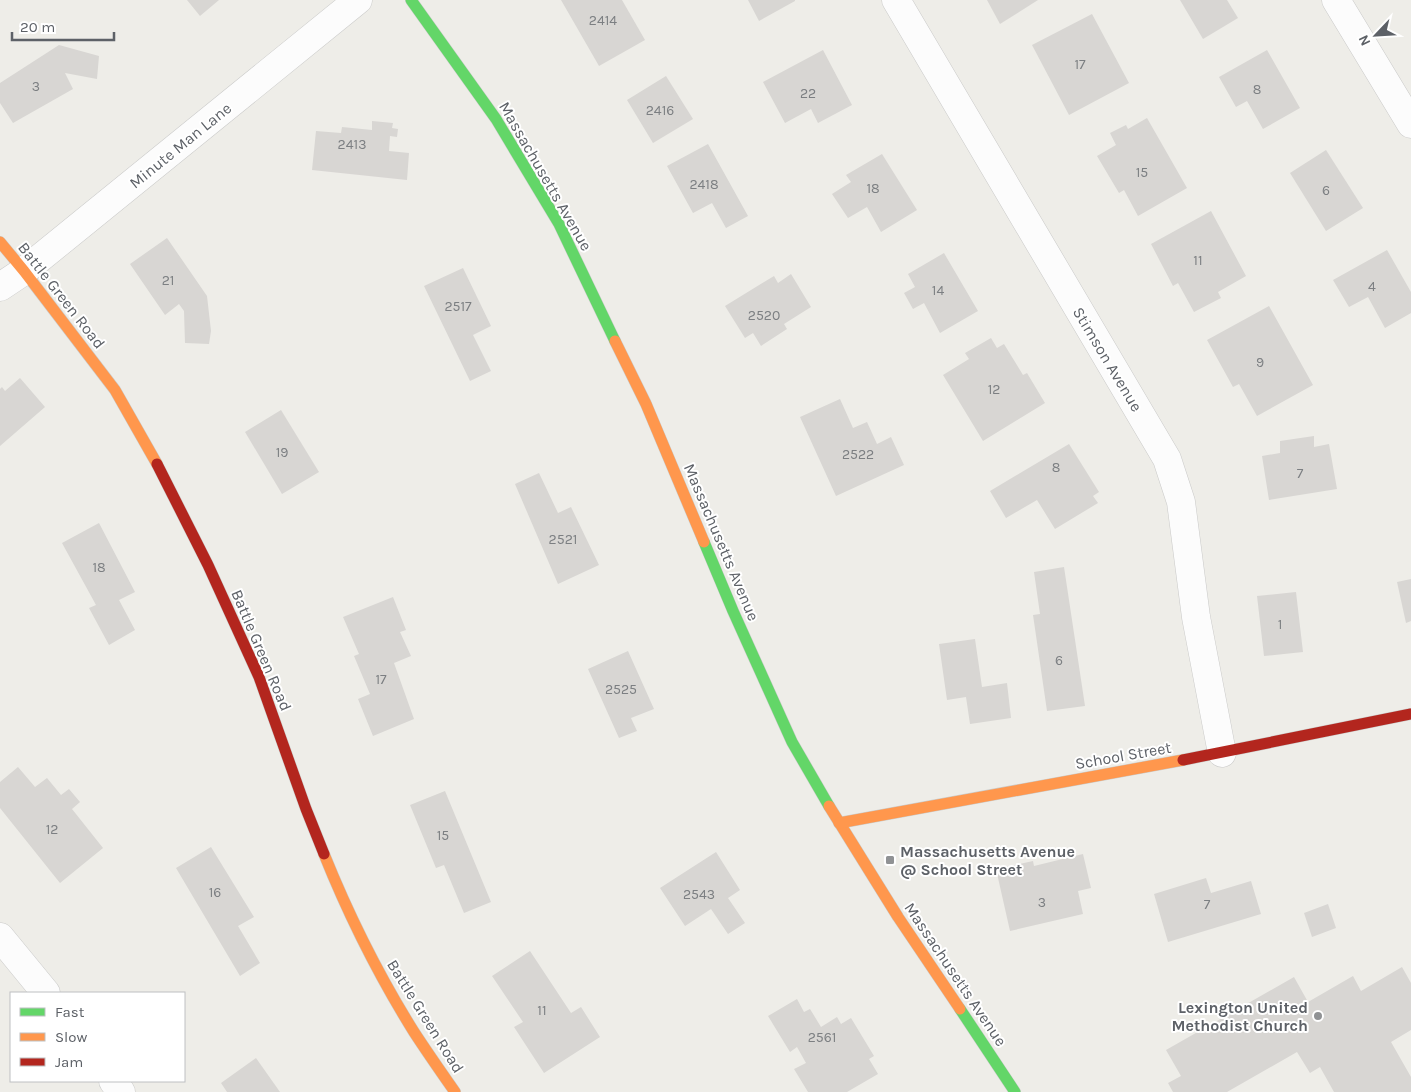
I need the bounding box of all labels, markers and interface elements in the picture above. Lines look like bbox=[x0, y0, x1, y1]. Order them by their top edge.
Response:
scale bar bbox=[12, 10, 115, 42]
north arrow bbox=[1351, 10, 1401, 60]
house number: 2414 bbox=[589, 12, 617, 29]
text: 20 m bbox=[20, 18, 55, 36]
text: N bbox=[1355, 32, 1374, 48]
house number: 17 bbox=[1074, 56, 1086, 73]
house number: 3 bbox=[32, 78, 40, 95]
house number: 8 bbox=[1253, 81, 1261, 98]
house number: 22 bbox=[800, 85, 816, 102]
street label: Minute Man Lane bbox=[126, 98, 235, 192]
street label: Massachusetts Avenue bbox=[495, 98, 596, 254]
house number: 2416 bbox=[646, 102, 674, 119]
house number: 2413 bbox=[338, 136, 366, 153]
house number: 15 bbox=[1136, 164, 1148, 181]
house number: 2418 bbox=[689, 176, 719, 193]
house number: 18 bbox=[866, 180, 880, 197]
house number: 6 bbox=[1322, 182, 1330, 199]
street label: Battle Green Road bbox=[14, 238, 109, 352]
house number: 11 bbox=[1193, 252, 1203, 269]
house number: 21 bbox=[162, 272, 174, 289]
house number: 4 bbox=[1368, 278, 1376, 295]
house number: 14 bbox=[932, 282, 944, 299]
house number: 2517 bbox=[444, 298, 472, 315]
street label: Stimson Avenue bbox=[1069, 303, 1146, 415]
house number: 2520 bbox=[748, 307, 780, 324]
house number: 9 bbox=[1256, 354, 1264, 371]
house number: 12 bbox=[988, 381, 1000, 398]
house number: 19 bbox=[276, 444, 288, 461]
house number: 2522 bbox=[842, 446, 874, 463]
house number: 8 bbox=[1052, 459, 1060, 476]
street label: Massachusetts Avenue bbox=[680, 461, 763, 624]
house number: 7 bbox=[1297, 465, 1304, 482]
house number: 2521 bbox=[549, 531, 577, 548]
house number: 18 bbox=[92, 559, 106, 576]
street label: Battle Green Road bbox=[227, 587, 296, 714]
house number: 1 bbox=[1278, 616, 1282, 633]
house number: 6 bbox=[1055, 652, 1063, 669]
house number: 17 bbox=[375, 671, 387, 688]
house number: 2525 bbox=[605, 681, 637, 698]
street label: School Street bbox=[1074, 738, 1173, 773]
house number: 12 bbox=[46, 821, 58, 838]
house number: 15 bbox=[437, 827, 449, 844]
place label: Massachusetts Avenue @ School Street bbox=[900, 842, 1075, 879]
marker: Massachusetts Avenue @ School Street bbox=[884, 854, 896, 866]
house number: 16 bbox=[209, 884, 221, 901]
house number: 2543 bbox=[683, 886, 715, 903]
house number: 3 bbox=[1038, 894, 1046, 911]
house number: 7 bbox=[1204, 896, 1211, 913]
street label: Massachusetts Avenue bbox=[900, 899, 1011, 1050]
street label: Battle Green Road bbox=[383, 956, 468, 1076]
legend bbox=[10, 992, 185, 1082]
place label: Lexington United Methodist Church bbox=[1171, 998, 1308, 1035]
house number: 11 bbox=[537, 1002, 547, 1019]
text: Fast bbox=[55, 1003, 85, 1021]
marker: Lexington United Methodist Church bbox=[1312, 1010, 1324, 1022]
text: Slow bbox=[55, 1028, 87, 1046]
house number: 2561 bbox=[808, 1029, 836, 1046]
text: Jam bbox=[55, 1053, 83, 1071]

